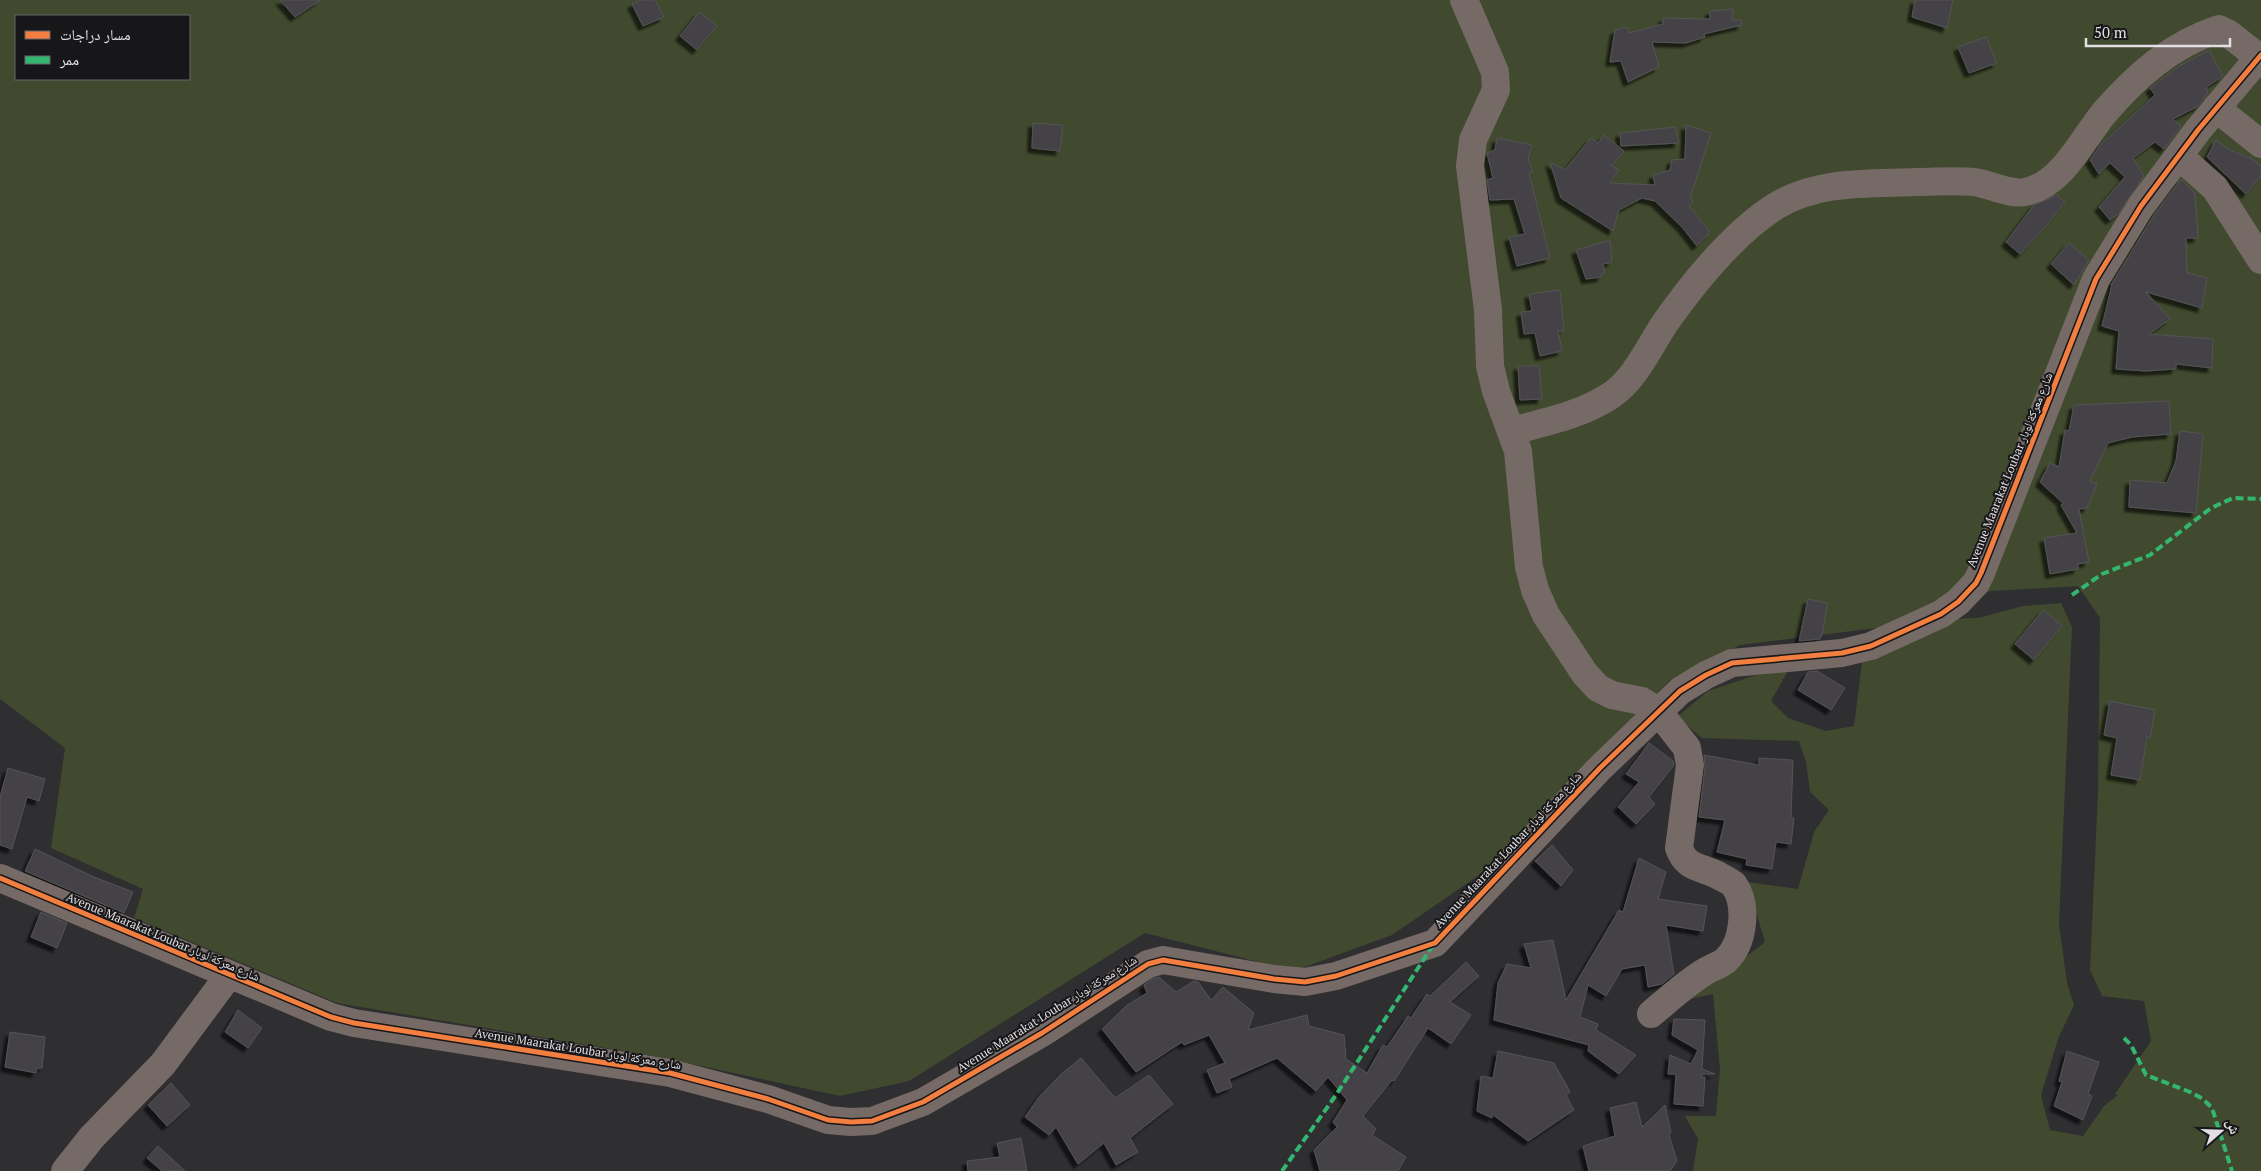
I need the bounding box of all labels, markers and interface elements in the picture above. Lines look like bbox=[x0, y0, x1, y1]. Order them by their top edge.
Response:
legend bbox=[15, 15, 190, 80]
scale bar bbox=[2086, 15, 2230, 47]
text: 50 m bbox=[2094, 22, 2127, 42]
text: مسار دراجات bbox=[60, 24, 131, 44]
text: ممر bbox=[59, 49, 79, 69]
street label: Avenue Maarakat Loubar شارع معركة لوبار bbox=[1963, 370, 2057, 570]
street label: Avenue Maarakat Loubar شارع معركة لوبار bbox=[1431, 768, 1585, 932]
street label: Avenue Maarakat Loubar شارع معركة لوبار bbox=[64, 889, 262, 985]
street label: Avenue Maarakat Loubar شارع معركة لوبار bbox=[954, 952, 1140, 1076]
street label: Avenue Maarakat Loubar شارع معركة لوبار bbox=[474, 1025, 682, 1073]
north arrow bbox=[2196, 1106, 2246, 1156]
text: ش bbox=[2222, 1116, 2245, 1137]

